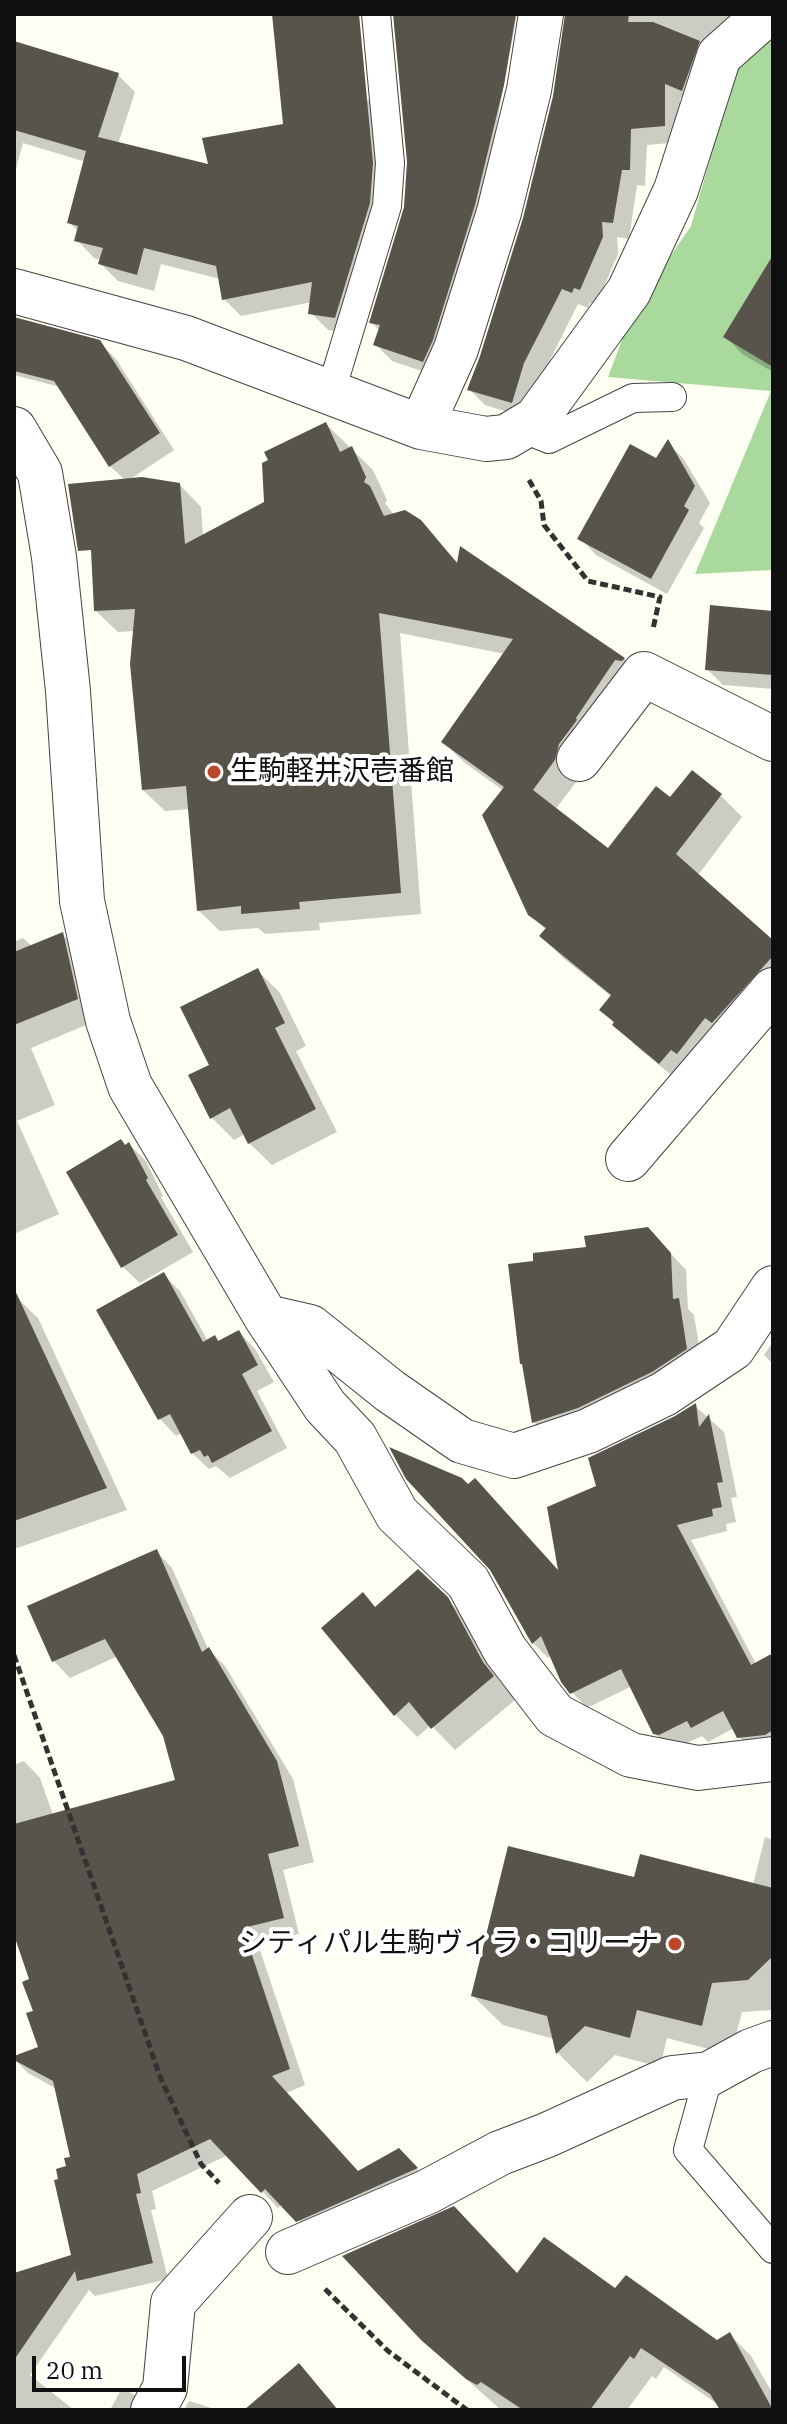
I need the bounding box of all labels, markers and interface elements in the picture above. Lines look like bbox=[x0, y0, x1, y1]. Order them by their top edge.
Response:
place label: 生駒軽井沢壱番館 bbox=[230, 755, 454, 789]
marker: 生駒軽井沢壱番館 bbox=[205, 763, 223, 781]
place label: シティパル生駒ヴィラ・コリーナ bbox=[239, 1927, 659, 1961]
marker: シティパル生駒ヴィラ・コリーナ bbox=[666, 1935, 684, 1953]
scale bar bbox=[36, 2340, 190, 2390]
text: 20 m bbox=[46, 2354, 103, 2386]

